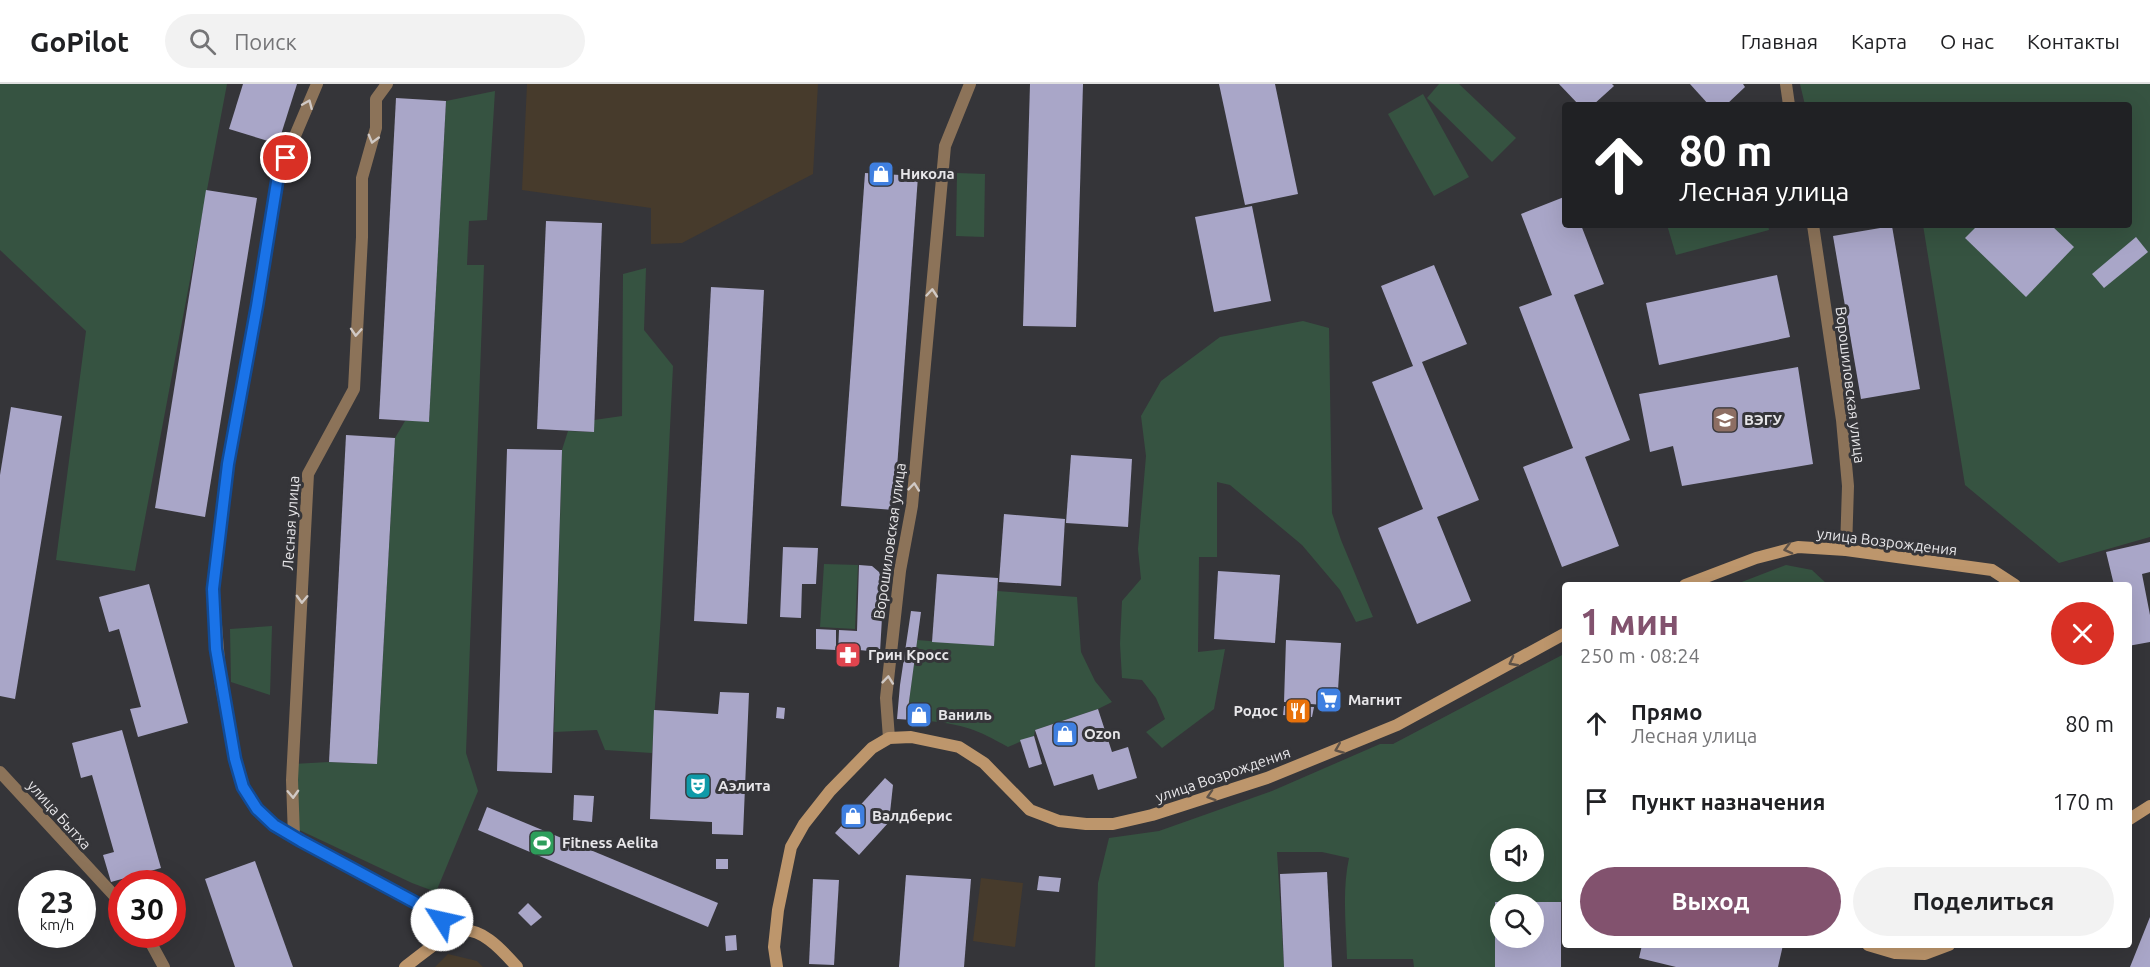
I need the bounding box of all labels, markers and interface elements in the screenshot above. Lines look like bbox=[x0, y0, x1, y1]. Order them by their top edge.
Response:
search box bbox=[165, 14, 585, 68]
icon: search bbox=[186, 25, 219, 58]
text: GoPilot bbox=[30, 26, 129, 57]
text: Поиск bbox=[234, 29, 297, 54]
text: Главная bbox=[1741, 29, 1818, 53]
text: Карта bbox=[1851, 29, 1907, 53]
text: О нас bbox=[1940, 29, 1994, 53]
text: Контакты bbox=[2027, 29, 2120, 53]
one-way arrow bbox=[301, 100, 313, 111]
icon: ahead bbox=[1580, 126, 1658, 204]
text: 80 m bbox=[1679, 127, 1773, 174]
pin bbox=[260, 132, 311, 183]
one-way arrow bbox=[367, 133, 380, 143]
icon: arrive bbox=[269, 141, 302, 174]
shop icon: Никола bbox=[866, 159, 896, 189]
place label: Никола bbox=[900, 165, 955, 182]
text: Лесная улица bbox=[1679, 176, 1849, 206]
one-way arrow bbox=[925, 289, 938, 298]
street label: Ворошиловская улица bbox=[1832, 306, 1869, 464]
one-way arrow bbox=[350, 328, 363, 337]
school or university icon: ВЭГУ bbox=[1710, 405, 1740, 435]
place label: ВЭГУ bbox=[1744, 411, 1782, 428]
street label: Ворошиловская улица bbox=[870, 462, 909, 620]
street label: Лесная улица bbox=[279, 475, 302, 571]
one-way arrow bbox=[907, 483, 920, 492]
street label: улица Возрождения bbox=[1816, 524, 1958, 559]
one-way arrow bbox=[1783, 542, 1793, 555]
one-way arrow bbox=[296, 595, 309, 604]
text: 1 мин bbox=[1580, 601, 1679, 642]
button: close bbox=[2051, 602, 2114, 665]
pharmacy icon: Грин Кросс bbox=[833, 640, 863, 670]
text: 250 m · 08:24 bbox=[1580, 644, 1700, 667]
place label: Грин Кросс bbox=[868, 646, 949, 663]
one-way arrow bbox=[1508, 654, 1519, 666]
one-way arrow bbox=[881, 676, 893, 685]
supermarket icon: Магнит bbox=[1314, 685, 1344, 715]
place label: Магнит bbox=[1348, 691, 1402, 708]
restaurant icon: Родос bbox=[1283, 696, 1313, 726]
text: Прямо bbox=[1631, 699, 1702, 724]
shop icon: Ваниль bbox=[904, 700, 934, 730]
place label: Родос bbox=[1233, 702, 1278, 719]
place label: Ваниль bbox=[938, 706, 992, 723]
icon: ahead bbox=[1580, 707, 1613, 740]
text: 80 m bbox=[2065, 711, 2114, 736]
shop icon: Ozon bbox=[1050, 719, 1080, 749]
text: Лесная улица bbox=[1631, 724, 1757, 747]
place label: Ozon bbox=[1084, 725, 1121, 742]
one-way arrow bbox=[1334, 742, 1345, 754]
street label: улица Возрождения bbox=[1153, 743, 1292, 806]
theatre icon: Аэлита bbox=[683, 771, 713, 801]
street label: улица Бытха bbox=[24, 777, 95, 853]
place label: Аэлита bbox=[718, 777, 771, 794]
icon: arrive bbox=[1580, 785, 1613, 818]
one-way arrow bbox=[286, 789, 299, 798]
one-way arrow bbox=[1206, 789, 1217, 801]
text: Пункт назначения bbox=[1631, 789, 1825, 814]
text: 170 m bbox=[2053, 789, 2114, 814]
shop icon: Валдберис bbox=[838, 801, 868, 831]
place label: Валдберис bbox=[872, 807, 952, 824]
sports icon: Fitness Aelita bbox=[527, 828, 557, 858]
map controls bbox=[1490, 828, 1544, 948]
button: sound bbox=[1490, 828, 1544, 882]
place label: Fitness Aelita bbox=[562, 834, 658, 851]
button: Выход bbox=[1580, 867, 1841, 936]
button: Поделиться bbox=[1853, 867, 2114, 936]
speed limit sign: 30 bbox=[108, 870, 186, 948]
text: 23 bbox=[40, 885, 74, 919]
position arrow bbox=[410, 888, 474, 952]
button: search bbox=[1490, 894, 1544, 948]
text: km/h bbox=[40, 916, 74, 933]

